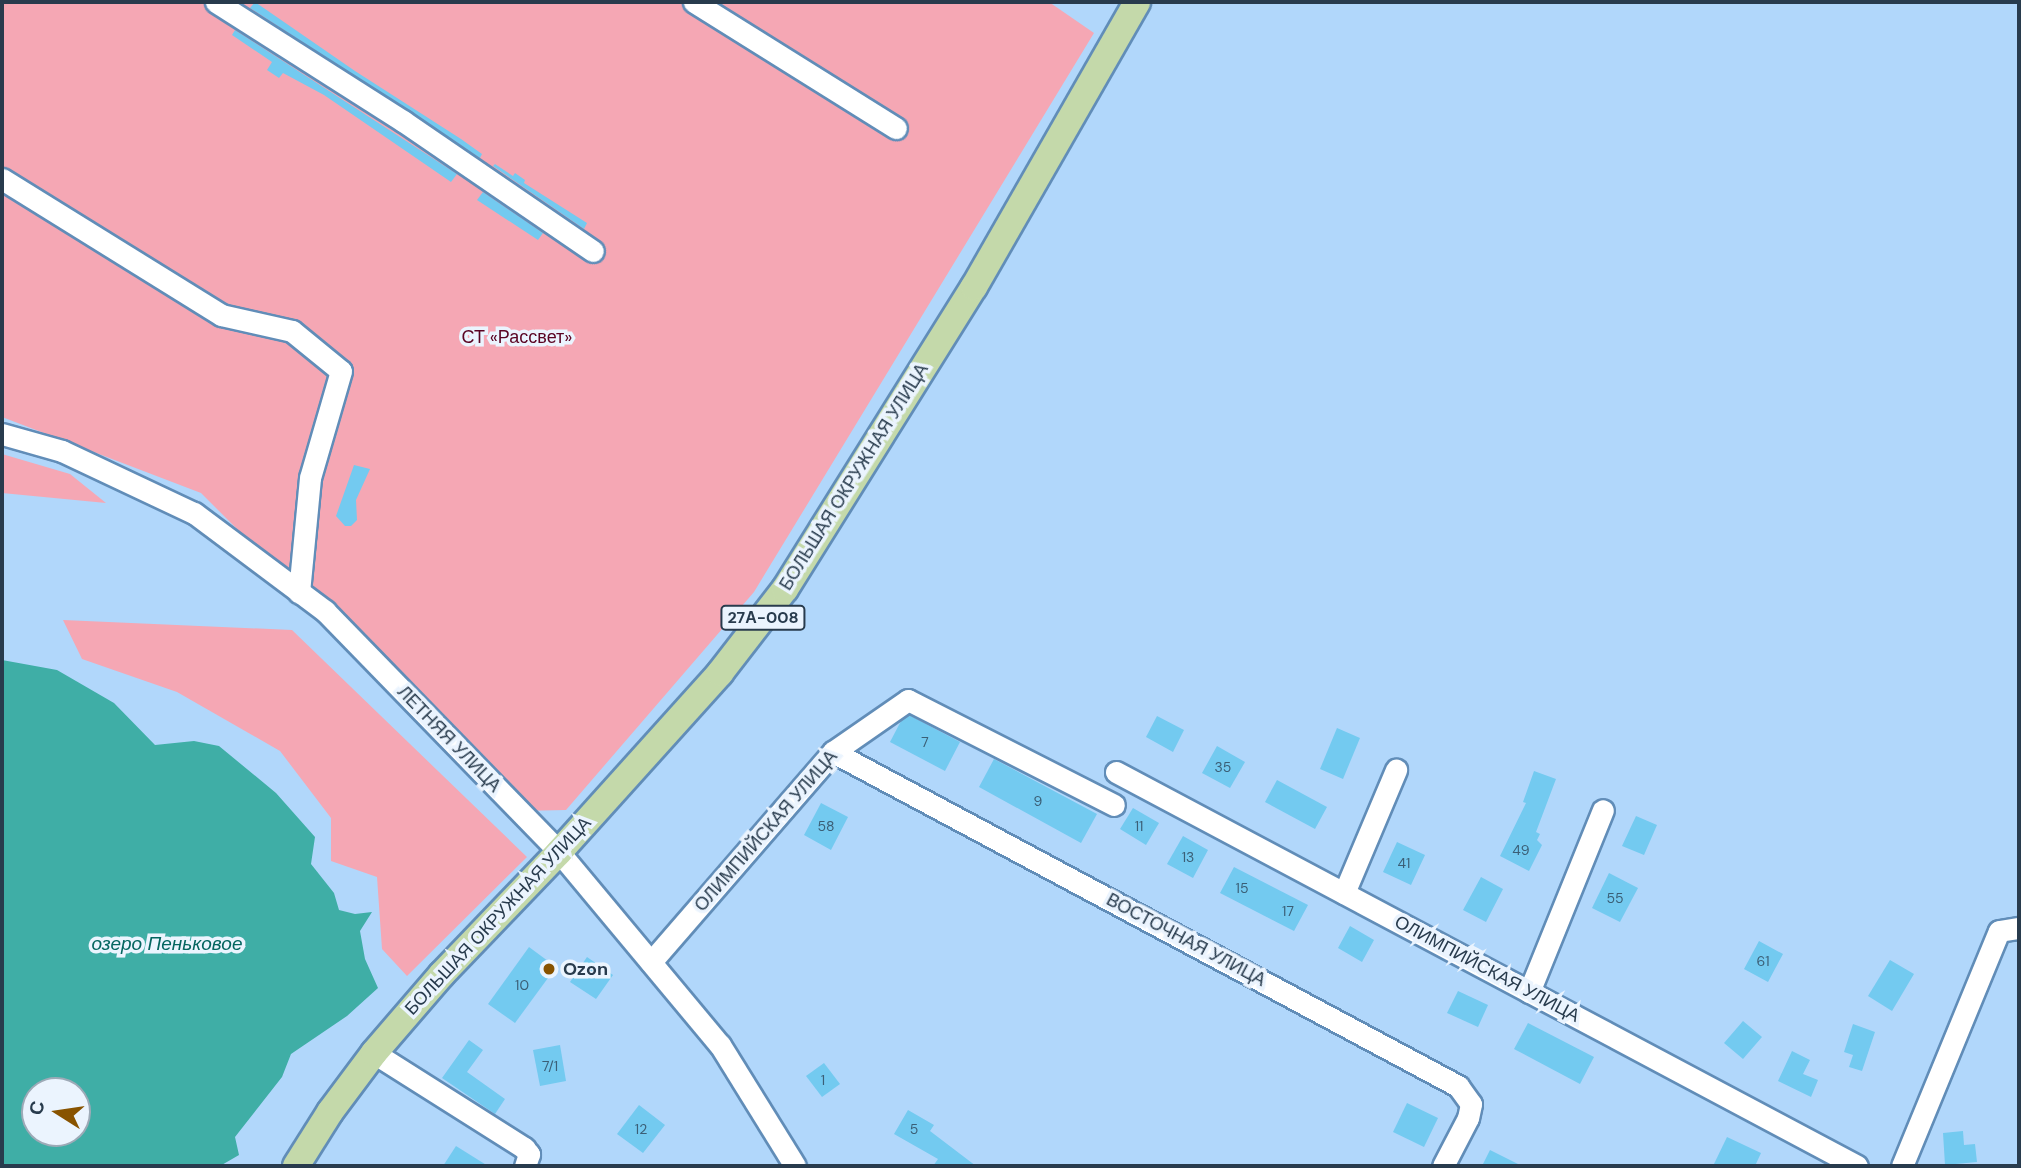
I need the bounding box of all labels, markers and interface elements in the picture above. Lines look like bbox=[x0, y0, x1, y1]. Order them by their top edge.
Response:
park label: СТ «Рассвет» bbox=[462, 326, 572, 348]
street label: БОЛЬШАЯ ОКРУЖНАЯ УЛИЦА bbox=[775, 360, 933, 594]
road number: 27А-008 bbox=[719, 606, 807, 631]
street label: ЛЕТНЯЯ УЛИЦА bbox=[393, 681, 505, 797]
house number: 7 bbox=[921, 734, 929, 750]
street label: ОЛИМПИЙСКАЯ УЛИЦА bbox=[690, 746, 842, 916]
house number: 35 bbox=[1215, 759, 1231, 775]
house number: 9 bbox=[1034, 793, 1042, 809]
street label: БОЛЬШАЯ ОКРУЖНАЯ УЛИЦА bbox=[400, 812, 596, 1020]
house number: 58 bbox=[817, 818, 835, 834]
house number: 11 bbox=[1135, 818, 1143, 834]
house number: 49 bbox=[1512, 842, 1530, 858]
house number: 13 bbox=[1182, 849, 1194, 865]
house number: 41 bbox=[1398, 855, 1410, 871]
house number: 15 bbox=[1236, 880, 1248, 896]
street label: ВОСТОЧНАЯ УЛИЦА bbox=[1103, 889, 1269, 991]
house number: 55 bbox=[1606, 890, 1624, 906]
house number: 17 bbox=[1282, 903, 1294, 919]
street label: ОЛИМПИЙСКАЯ УЛИЦА bbox=[1391, 911, 1583, 1027]
water label: озеро Пеньковое bbox=[92, 933, 242, 955]
house number: 61 bbox=[1756, 953, 1770, 969]
place label: Ozon bbox=[563, 958, 608, 980]
marker: Ozon bbox=[541, 961, 557, 977]
house number: 10 bbox=[515, 977, 529, 993]
house number: 7/1 bbox=[542, 1058, 558, 1074]
house number: 1 bbox=[821, 1072, 825, 1088]
north arrow bbox=[21, 1077, 91, 1147]
text: С bbox=[23, 1099, 51, 1117]
house number: 12 bbox=[635, 1121, 647, 1137]
house number: 5 bbox=[910, 1121, 918, 1137]

